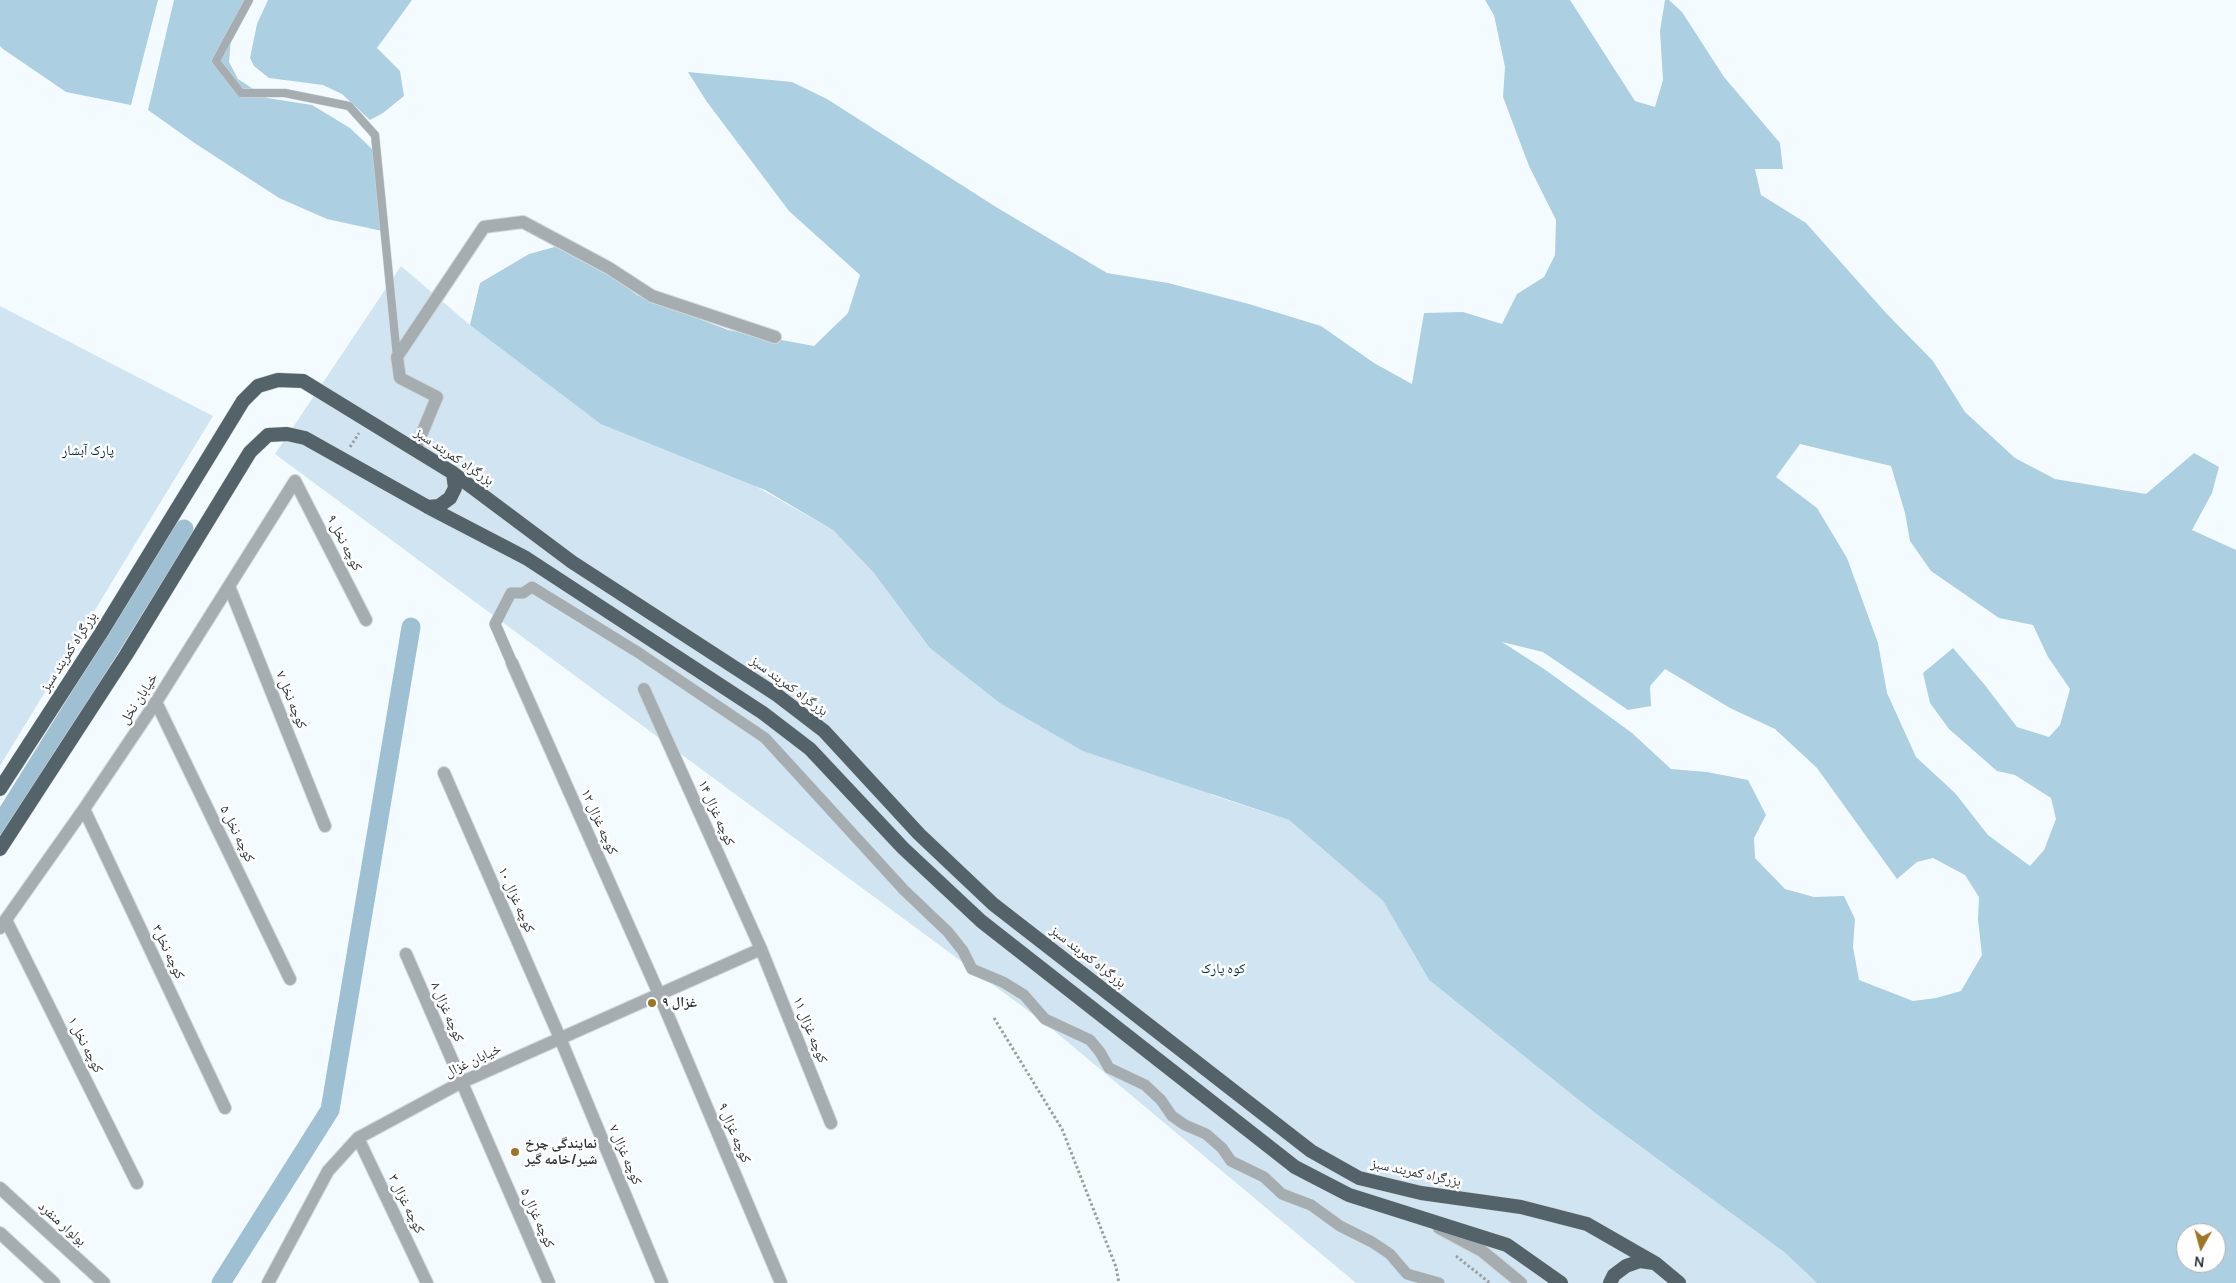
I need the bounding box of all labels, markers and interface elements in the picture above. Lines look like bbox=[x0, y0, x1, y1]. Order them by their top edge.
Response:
street label: بزرگراه کمربند سبز bbox=[411, 424, 497, 490]
park label: پارک آبشار bbox=[62, 443, 114, 459]
street label: کوچه نخل ۹ bbox=[323, 512, 365, 574]
street label: بزرگراه کمربند سبز bbox=[37, 609, 101, 695]
street label: بزرگراه کمربند سبز bbox=[747, 652, 831, 720]
street label: کوچه نخل ۷ bbox=[272, 669, 310, 731]
street label: خیابان نخل bbox=[116, 670, 162, 728]
street label: کوچه غزال ۱۴ bbox=[694, 778, 738, 848]
street label: کوچه غزال ۱۲ bbox=[577, 787, 621, 857]
street label: کوچه نخل ۵ bbox=[216, 803, 258, 865]
street label: کوچه غزال ۱۰ bbox=[494, 865, 538, 935]
street label: کوچه نخل۳ bbox=[148, 922, 188, 982]
street label: بزرگراه کمربند سبز bbox=[1047, 922, 1129, 992]
park label: کوه پارک bbox=[1201, 961, 1245, 977]
street label: کوچه غزال ۸ bbox=[427, 979, 467, 1045]
street label: کوچه غزال ۱۱ bbox=[789, 994, 831, 1066]
place label: غزال ۹ bbox=[662, 995, 697, 1011]
marker: غزال ۹ bbox=[646, 997, 658, 1009]
street label: کوچه نخل ۱ bbox=[64, 1014, 106, 1076]
street label: خیابان غزال bbox=[442, 1041, 504, 1081]
street label: کوچه غزال ۹ bbox=[714, 1100, 754, 1166]
street label: کوچه غزال ۷ bbox=[605, 1122, 645, 1188]
place label: نمایندگی چرخ شیر/خامه گیر bbox=[525, 1136, 597, 1168]
marker: نمایندگی چرخ شیر/خامه گیر bbox=[509, 1146, 521, 1158]
street label: بزرگراه کمربند سبز bbox=[1369, 1155, 1463, 1191]
street label: کوچه غزال ۳ bbox=[384, 1172, 428, 1236]
street label: کوچه غزال ۵ bbox=[516, 1185, 558, 1251]
street label: بولوار منفرد bbox=[35, 1198, 89, 1250]
north arrow bbox=[2176, 1223, 2226, 1273]
text: N bbox=[2193, 1252, 2205, 1272]

